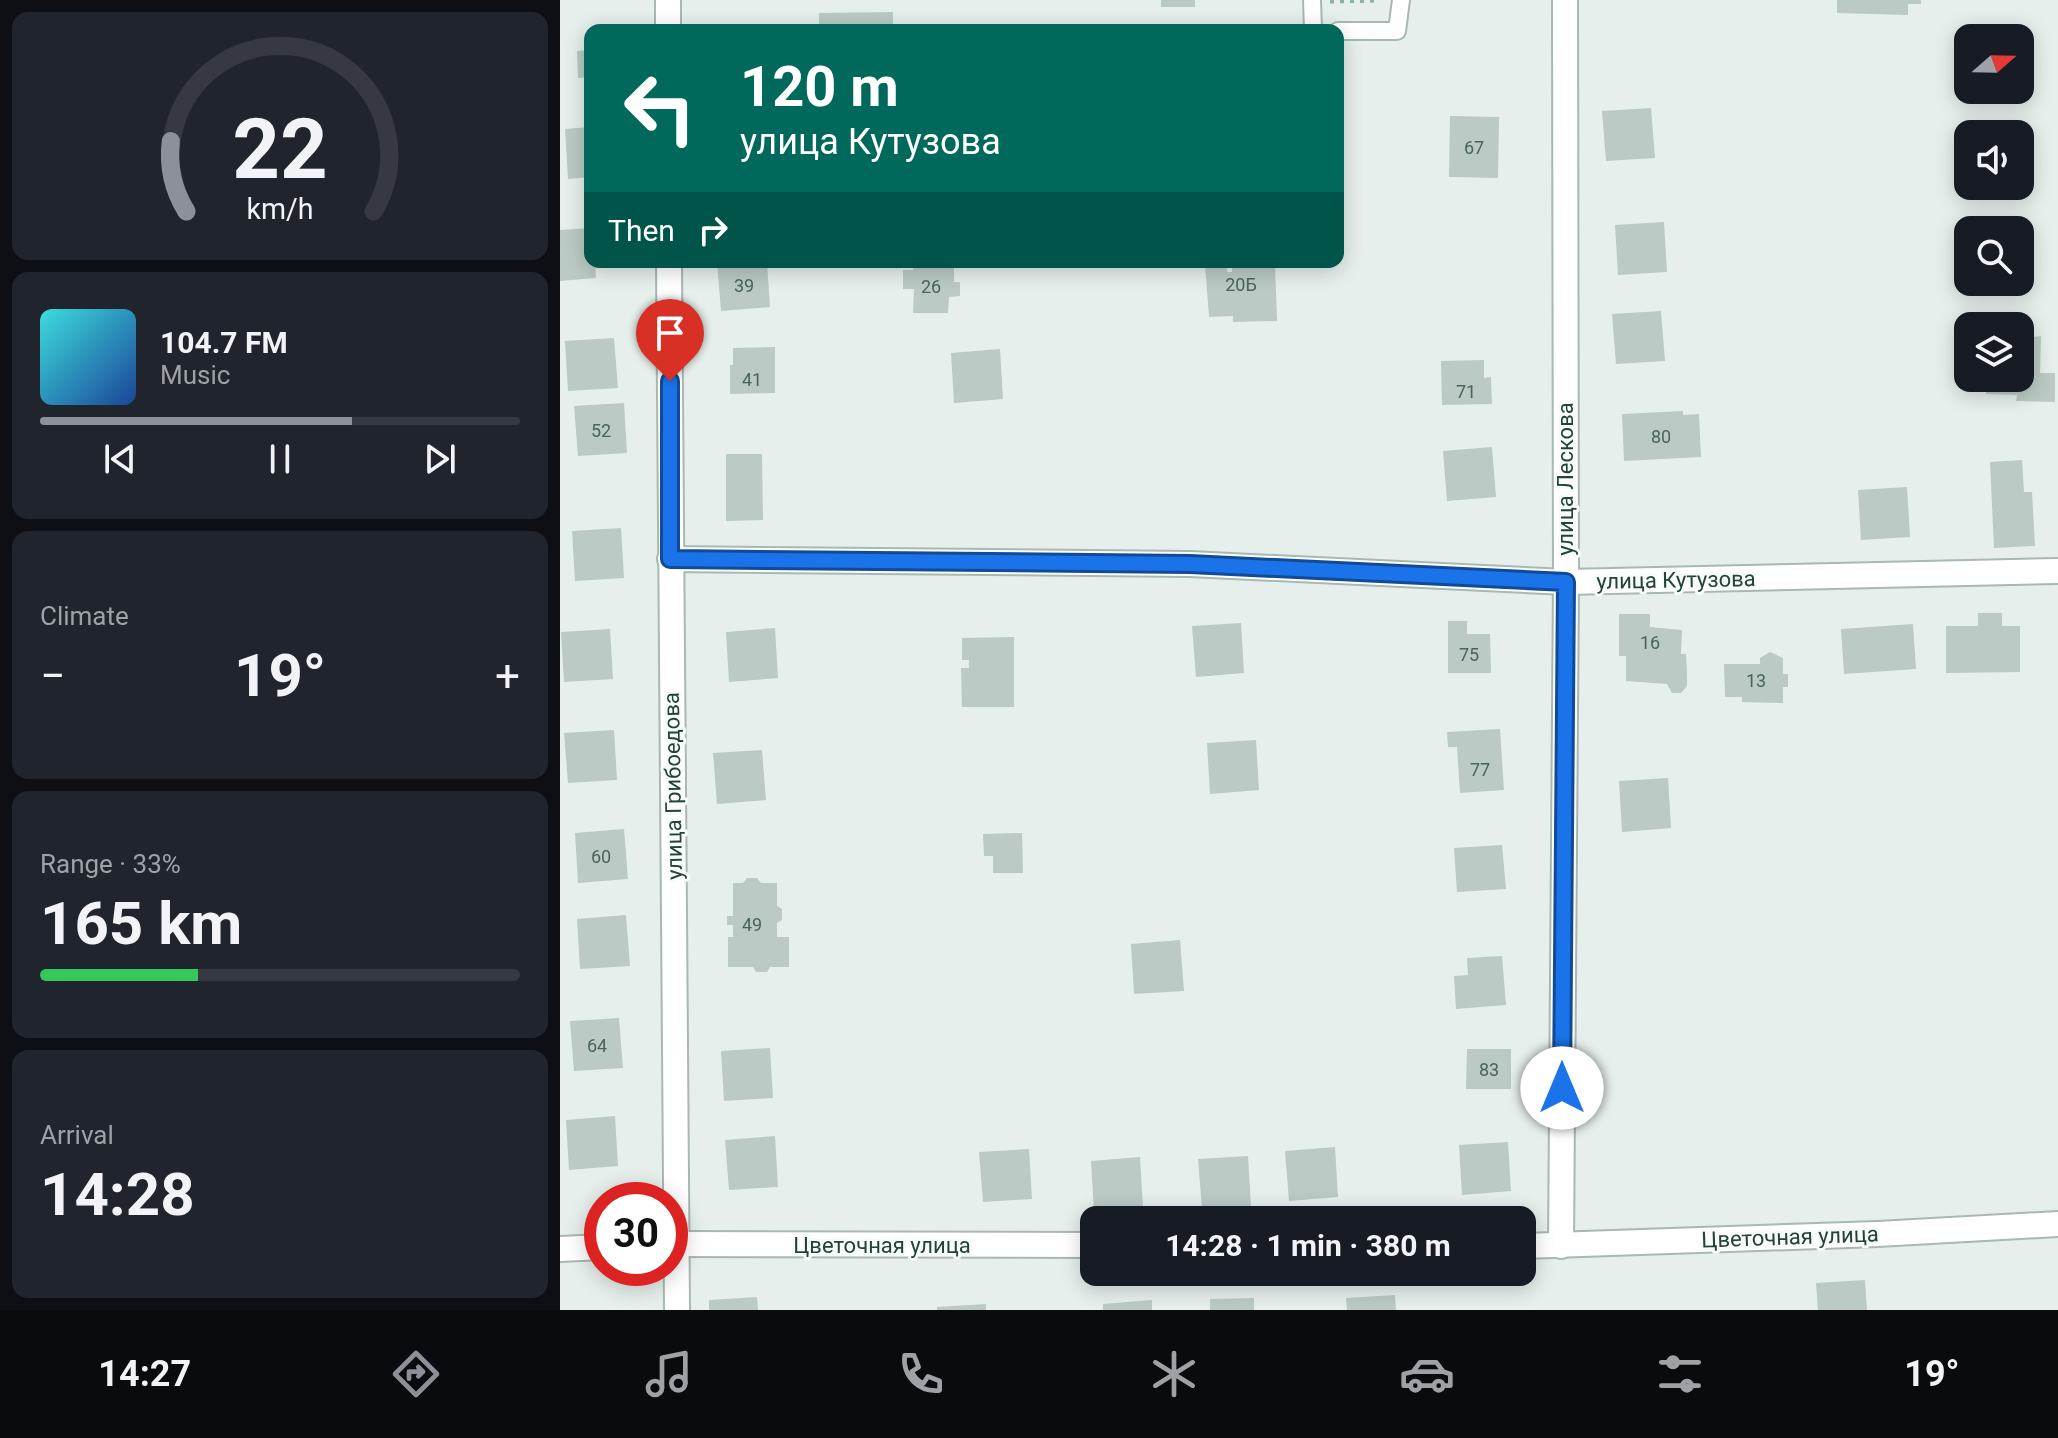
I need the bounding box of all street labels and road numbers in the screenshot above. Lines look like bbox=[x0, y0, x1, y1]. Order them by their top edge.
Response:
street label: улица Лескова bbox=[1553, 402, 1578, 556]
street label: улица Кутузова bbox=[1596, 566, 1756, 594]
street label: улица Грибоедова bbox=[659, 692, 687, 880]
street label: Цветочная улица bbox=[1701, 1221, 1879, 1253]
street label: Цветочная улица bbox=[793, 1233, 971, 1258]

